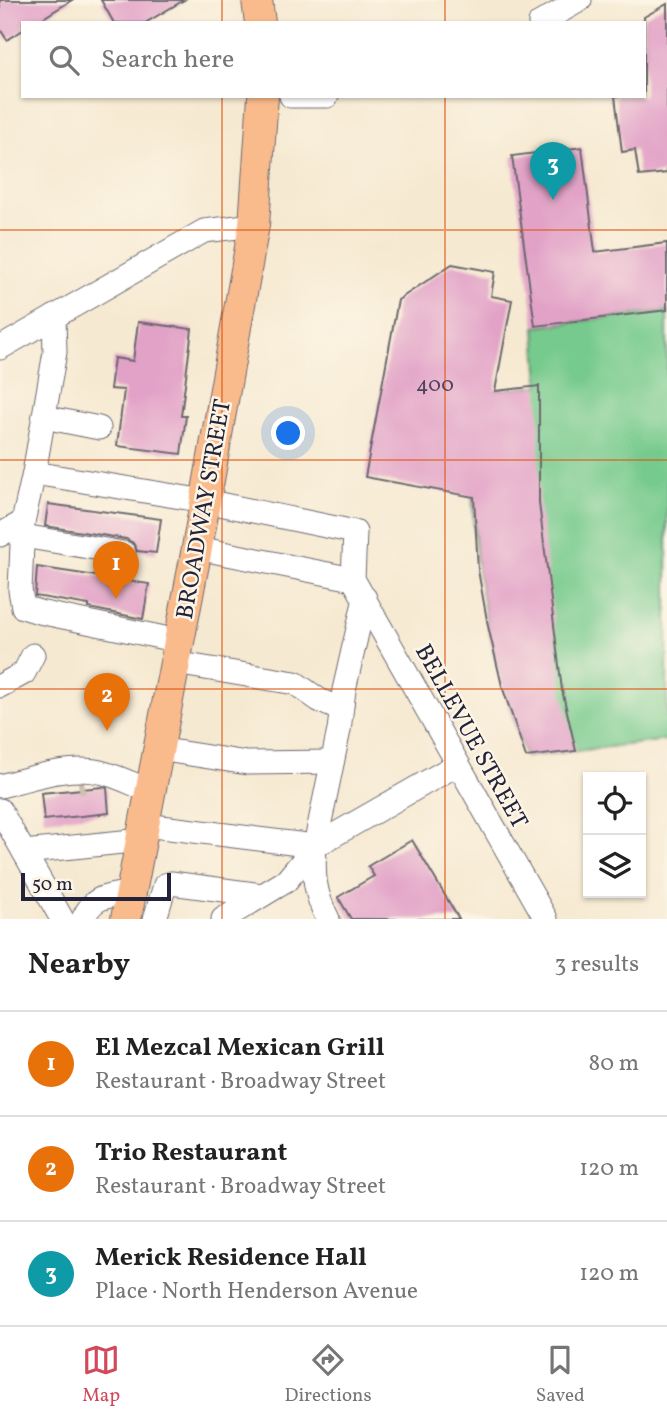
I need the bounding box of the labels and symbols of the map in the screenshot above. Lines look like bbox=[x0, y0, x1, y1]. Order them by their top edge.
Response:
pin: 3 bbox=[530, 142, 576, 200]
house number: 400 bbox=[416, 371, 454, 400]
street label: BROADWAY STREET bbox=[169, 397, 241, 622]
your location bbox=[271, 416, 305, 450]
pin: 1 bbox=[93, 541, 139, 599]
street label: BELLEVUE STREET bbox=[405, 638, 535, 836]
pin: 2 bbox=[84, 673, 130, 731]
scale bar bbox=[21, 870, 172, 902]

